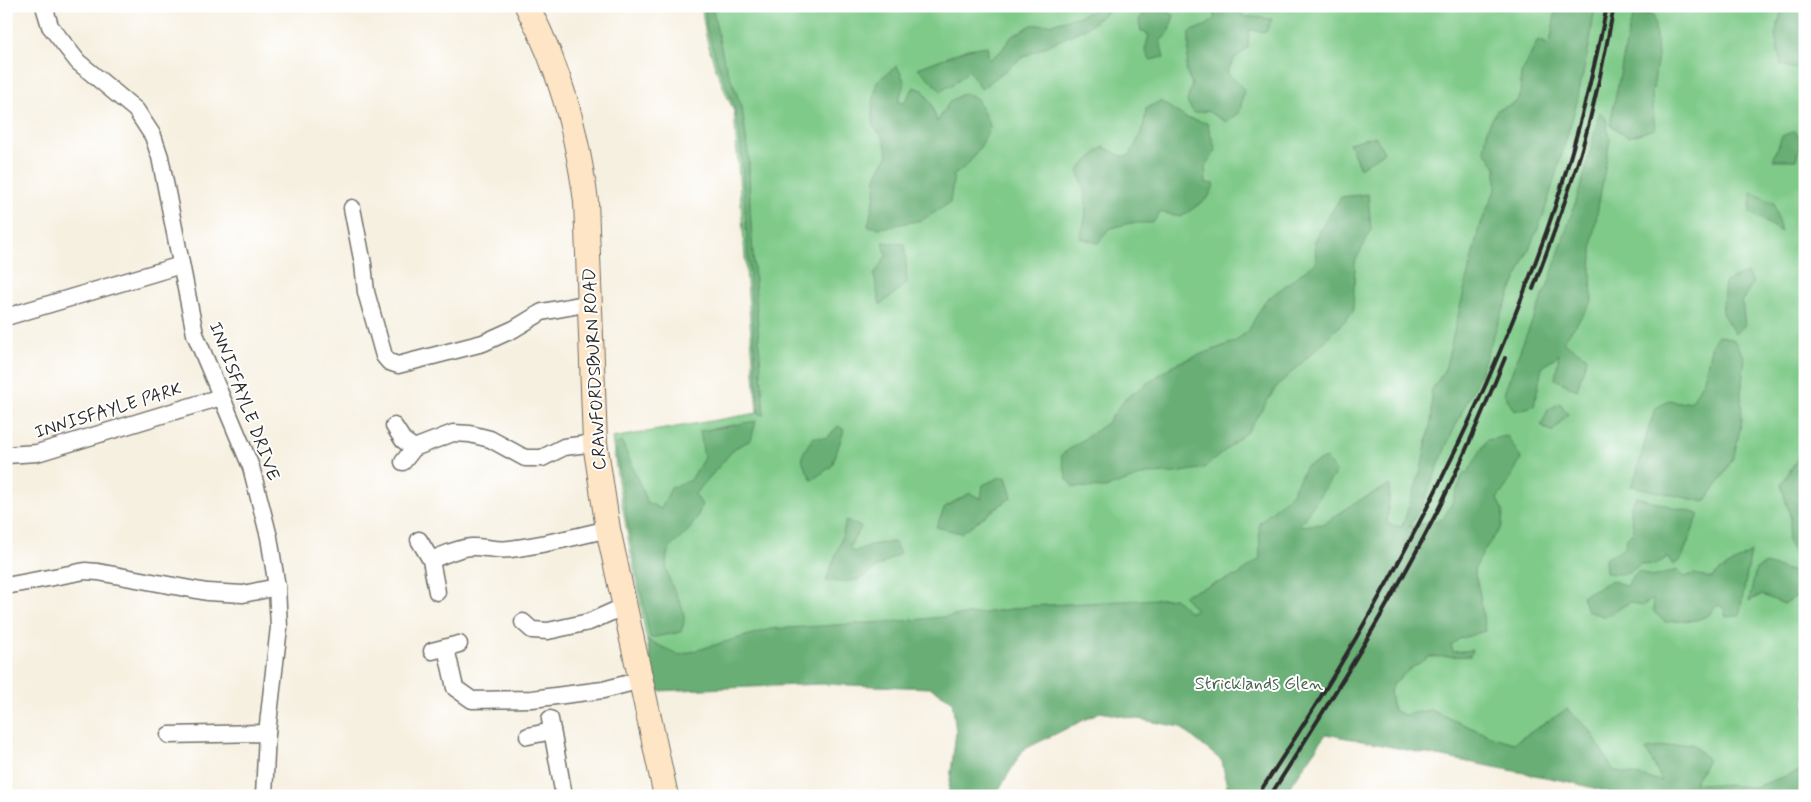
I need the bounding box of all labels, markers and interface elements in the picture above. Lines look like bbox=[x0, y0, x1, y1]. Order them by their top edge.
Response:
street label: CRAWFORDSBURN ROAD bbox=[578, 267, 612, 471]
street label: INNISFAYLE DRIVE bbox=[203, 319, 285, 484]
street label: INNISFAYLE PARK bbox=[32, 377, 185, 445]
park label: Stricklands Glen bbox=[1195, 672, 1323, 696]

